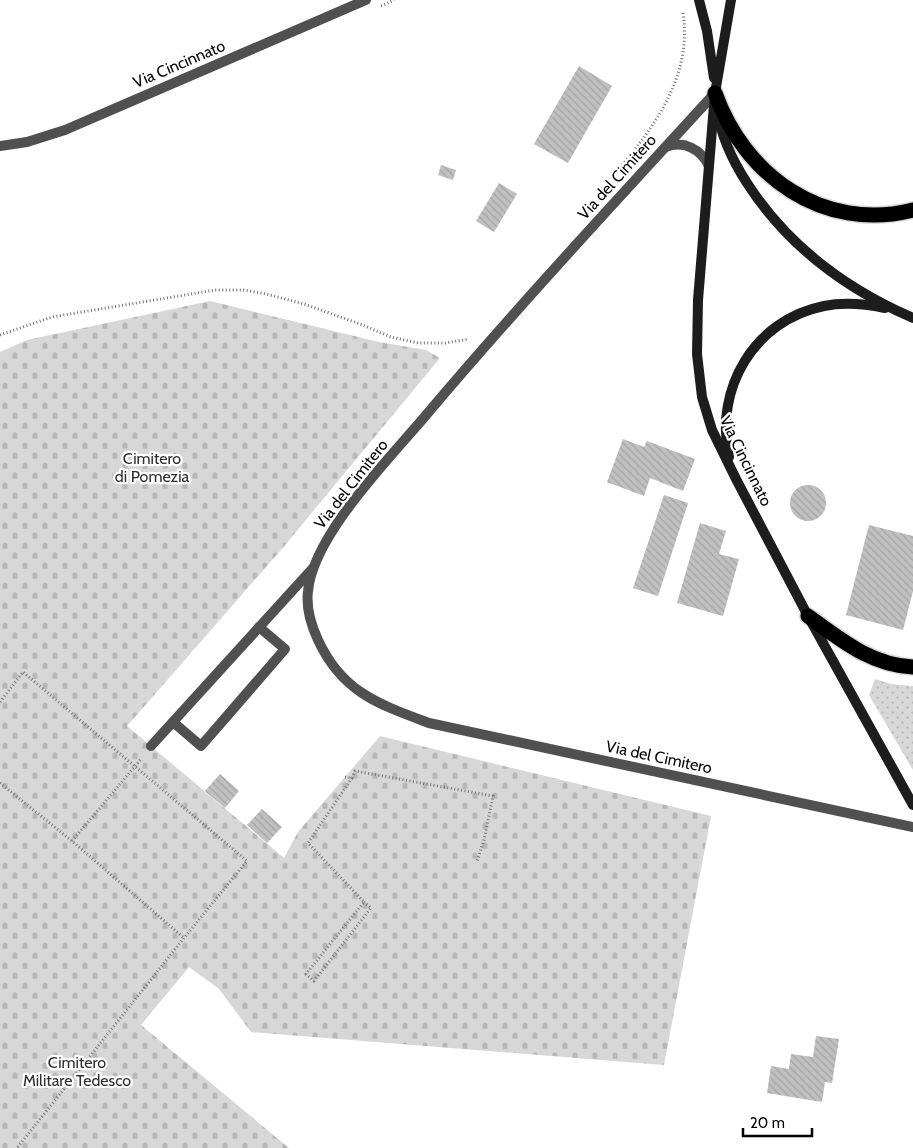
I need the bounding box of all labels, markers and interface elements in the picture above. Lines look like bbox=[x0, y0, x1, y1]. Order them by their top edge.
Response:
street label: Via Cincinnato bbox=[130, 36, 228, 92]
street label: Via del Cimitero bbox=[574, 130, 660, 223]
street label: Via Cincinnato bbox=[716, 413, 776, 509]
street label: Via del Cimitero bbox=[310, 435, 392, 532]
park label: Cimitero di Pomezia bbox=[115, 449, 190, 486]
street label: Via del Cimitero bbox=[604, 736, 714, 778]
park label: Cimitero Militare Tedesco bbox=[23, 1053, 131, 1090]
scale bar bbox=[743, 1106, 812, 1138]
text: 20 m bbox=[750, 1114, 785, 1132]

